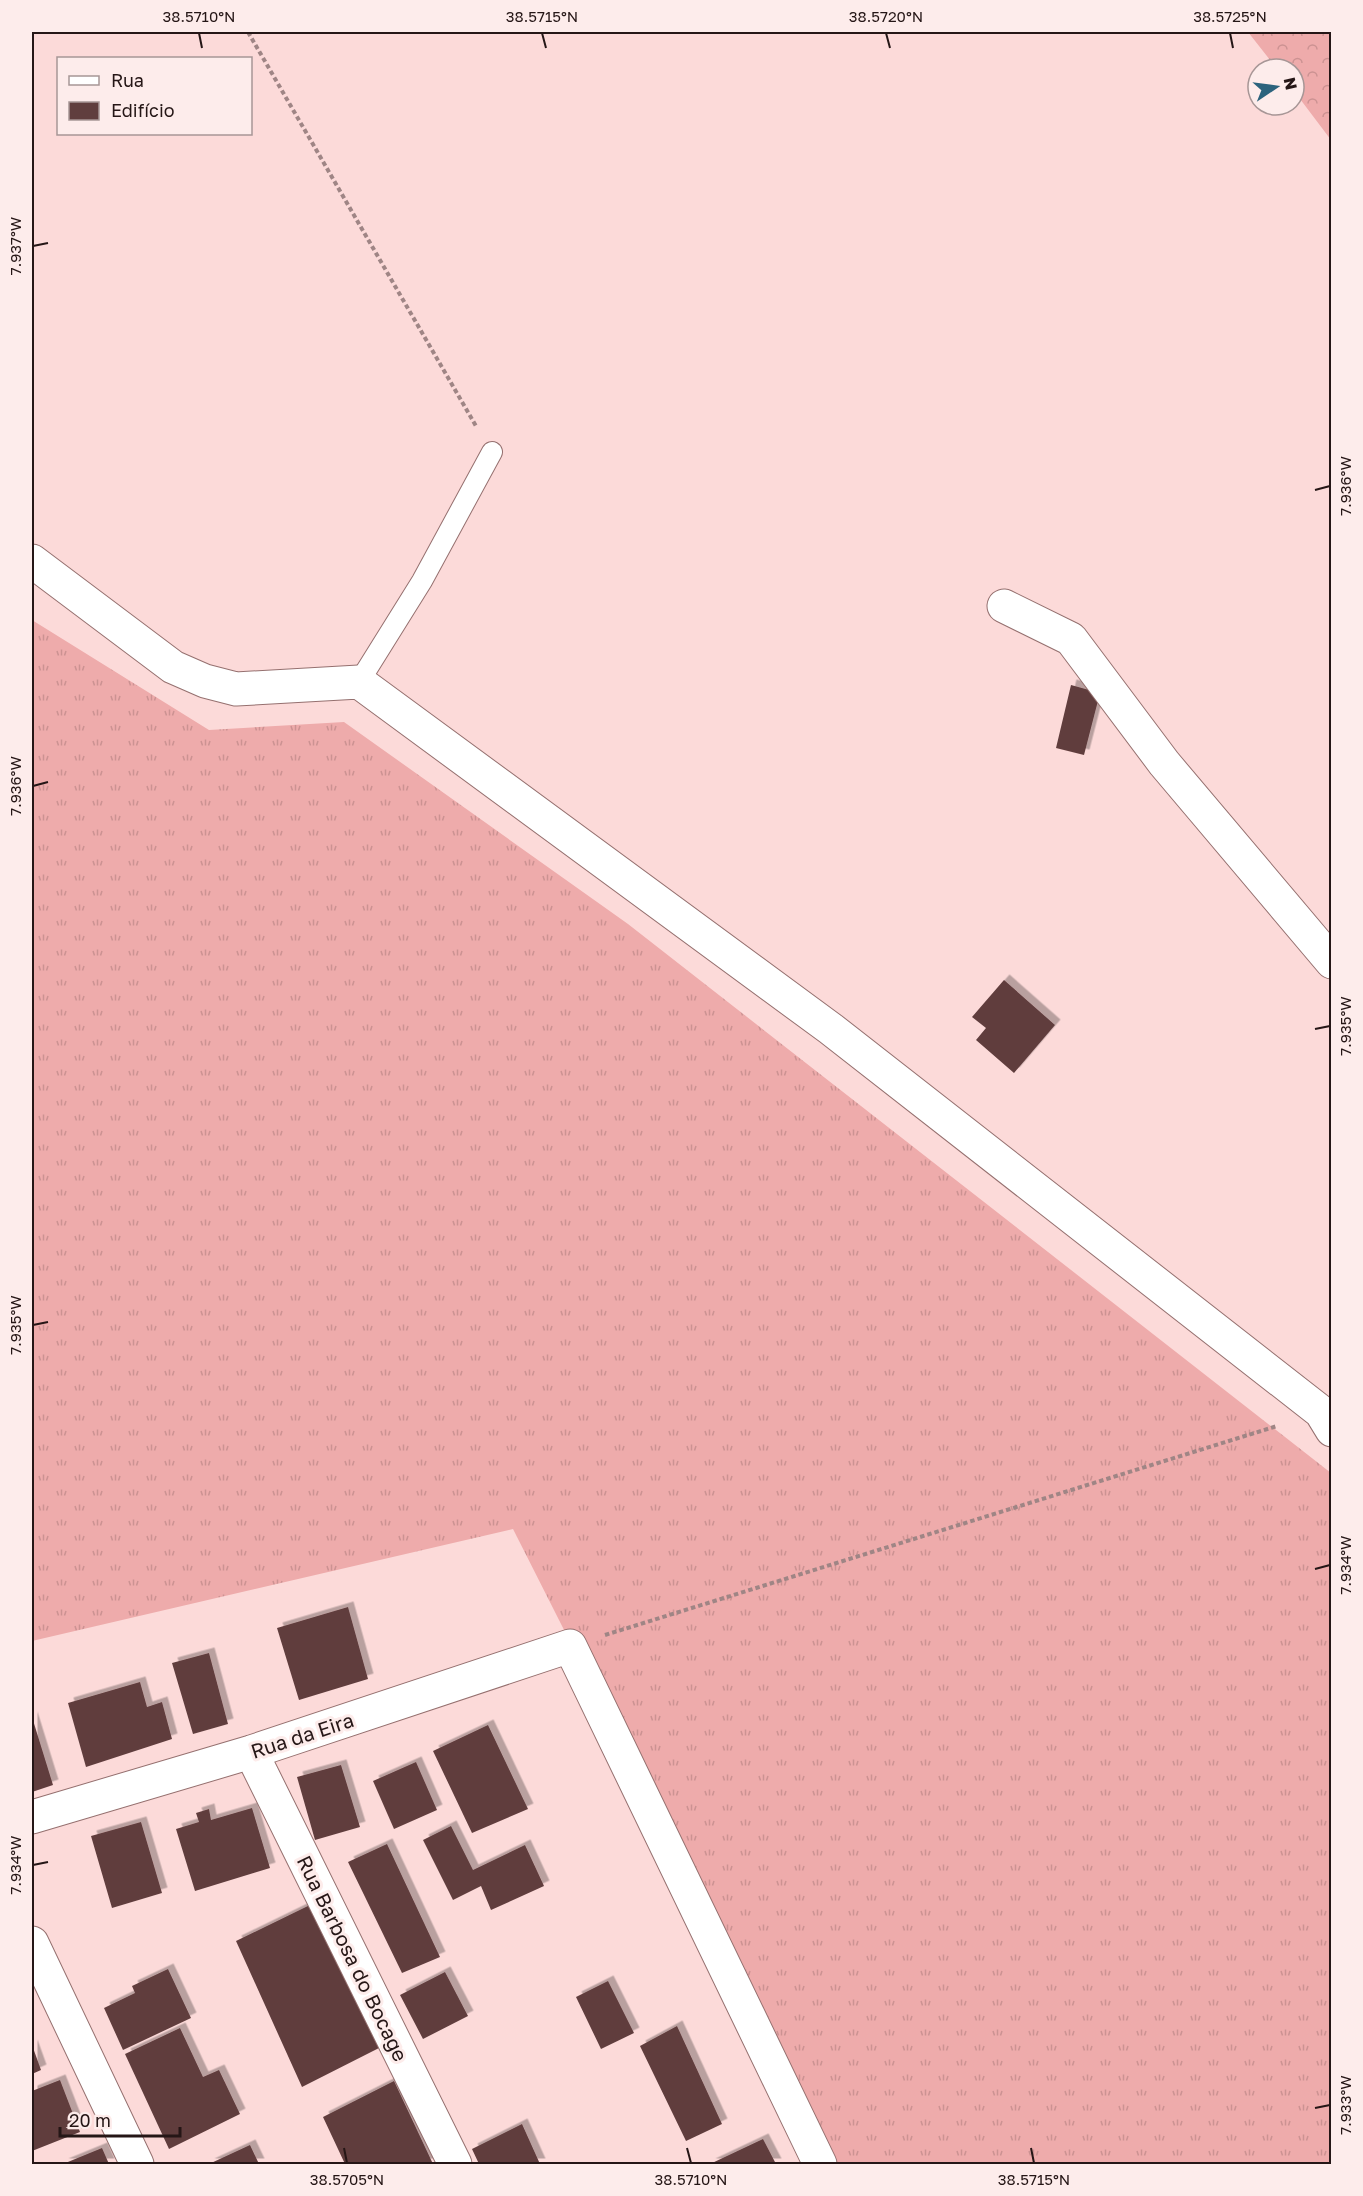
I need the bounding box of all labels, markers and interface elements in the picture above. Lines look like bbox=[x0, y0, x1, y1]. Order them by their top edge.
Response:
text: 38.5710°N bbox=[163, 7, 235, 25]
text: 38.5715°N bbox=[506, 7, 578, 25]
text: 38.5720°N bbox=[849, 7, 923, 25]
text: 38.5725°N bbox=[1193, 7, 1267, 25]
legend bbox=[57, 57, 252, 135]
north arrow bbox=[1246, 57, 1306, 117]
text: Rua bbox=[111, 69, 144, 91]
text: N bbox=[1280, 75, 1302, 92]
text: Edifício bbox=[111, 99, 175, 121]
text: 7.937°W bbox=[6, 217, 24, 275]
text: 7.936°W bbox=[1336, 456, 1354, 516]
text: 7.936°W bbox=[6, 756, 24, 816]
text: 7.935°W bbox=[1336, 996, 1354, 1056]
text: 7.935°W bbox=[6, 1295, 24, 1355]
text: 7.934°W bbox=[1336, 1536, 1354, 1594]
street label: Rua da Eira bbox=[248, 1707, 356, 1763]
text: 7.934°W bbox=[6, 1836, 24, 1894]
street label: Rua Barbosa do Bocage bbox=[293, 1851, 413, 2065]
text: 7.933°W bbox=[1336, 2075, 1354, 2135]
scale bar bbox=[60, 2100, 180, 2138]
text: 20 m bbox=[69, 2109, 111, 2131]
text: 38.5705°N bbox=[310, 2170, 384, 2188]
text: 38.5710°N bbox=[655, 2170, 727, 2188]
text: 38.5715°N bbox=[998, 2170, 1070, 2188]

